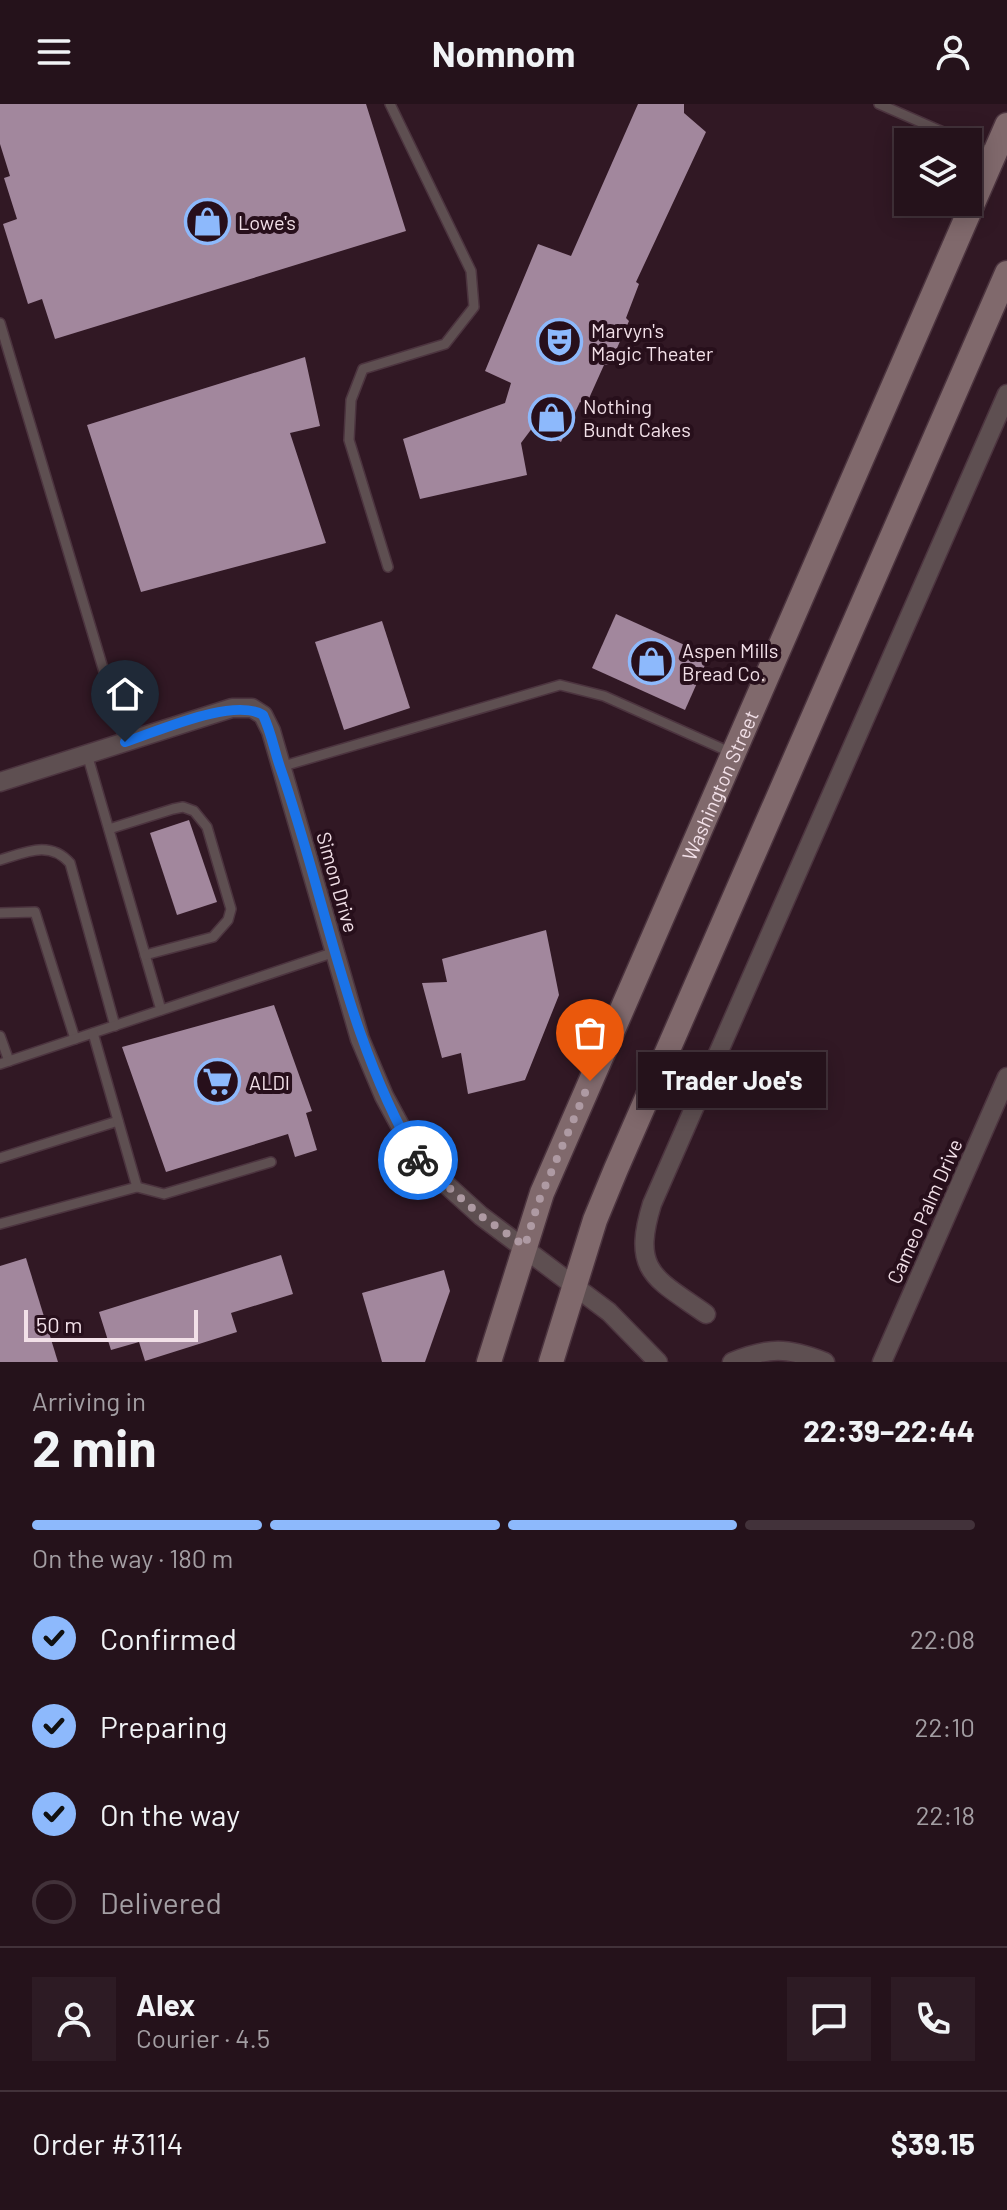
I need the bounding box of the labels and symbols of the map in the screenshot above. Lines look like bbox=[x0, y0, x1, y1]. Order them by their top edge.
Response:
shop icon: Lowe's bbox=[183, 198, 231, 246]
place label: Lowe's bbox=[238, 210, 296, 234]
theatre icon: Marvyn's Magic Theater bbox=[536, 318, 584, 366]
place label: Marvyn's Magic Theater bbox=[591, 318, 713, 365]
shop icon: Nothing Bundt Cakes bbox=[528, 394, 576, 442]
place label: Nothing Bundt Cakes bbox=[583, 394, 691, 441]
shop icon: Aspen Mills Bread Co. bbox=[627, 638, 675, 686]
place label: Aspen Mills Bread Co. bbox=[682, 638, 778, 685]
pin bbox=[91, 660, 159, 742]
street label: Washington Street bbox=[676, 706, 763, 864]
street label: Simon Drive bbox=[312, 829, 364, 935]
pin bbox=[556, 999, 624, 1081]
callout: Trader Joe's bbox=[638, 1053, 826, 1109]
supermarket icon: ALDI bbox=[194, 1058, 242, 1106]
place label: ALDI bbox=[249, 1070, 290, 1094]
courier bbox=[378, 1120, 458, 1200]
street label: Cameo Palm Drive bbox=[881, 1135, 967, 1287]
scale bar bbox=[24, 1306, 198, 1342]

